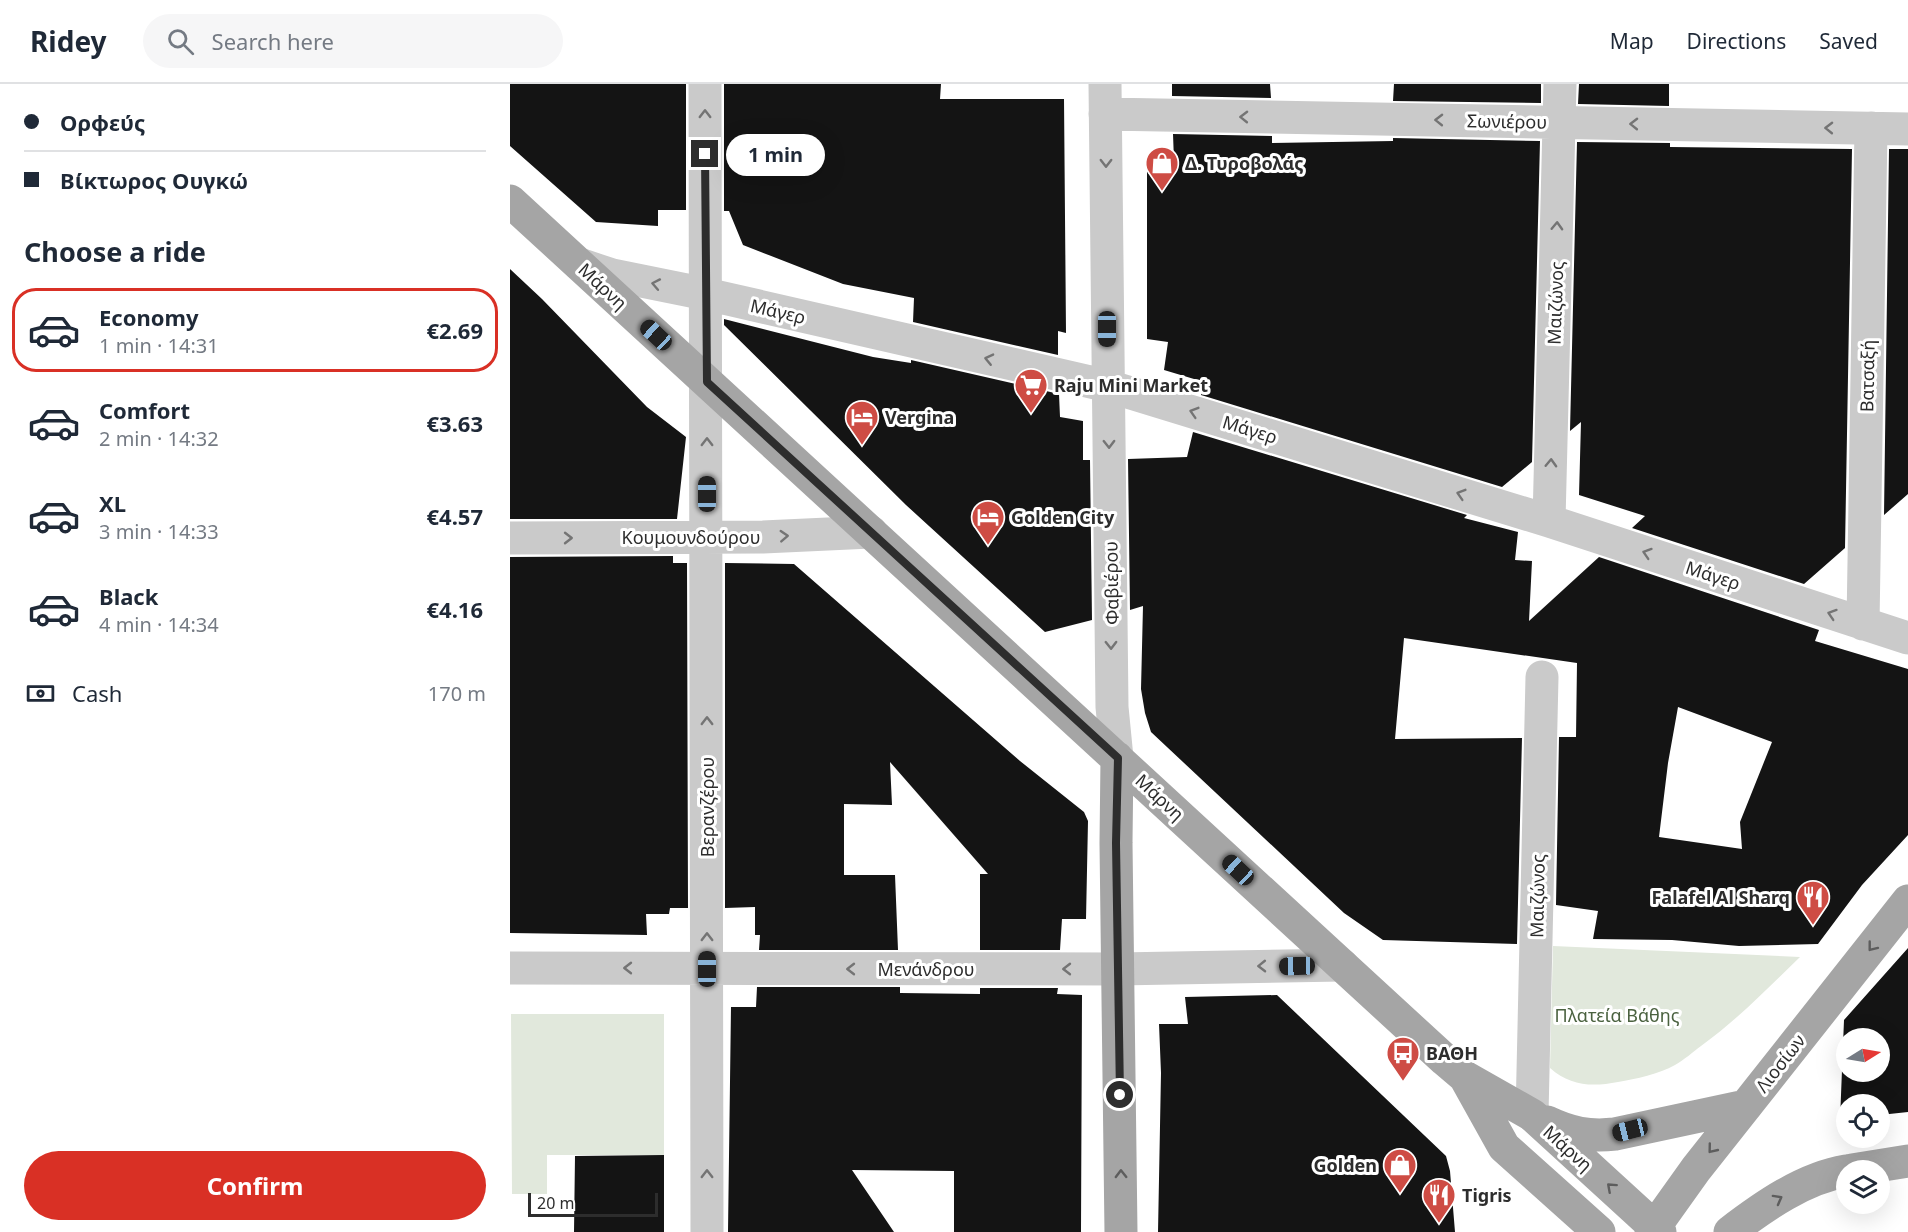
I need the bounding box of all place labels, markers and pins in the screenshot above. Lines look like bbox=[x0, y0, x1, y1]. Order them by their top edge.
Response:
shop icon: Δ. Τυροβολάς bbox=[1144, 145, 1180, 192]
place label: Δ. Τυροβολάς bbox=[1185, 151, 1303, 175]
supermarket icon: Raju Mini Market bbox=[1013, 367, 1049, 414]
place label: Raju Mini Market bbox=[1054, 373, 1208, 397]
hotel icon: Vergina bbox=[844, 399, 880, 446]
place label: Vergina bbox=[885, 405, 954, 429]
hotel icon: Golden City bbox=[970, 499, 1006, 546]
place label: Golden City bbox=[1011, 505, 1115, 529]
restaurant icon: Falafel Al Sharq bbox=[1795, 879, 1831, 926]
place label: Falafel Al Sharq bbox=[1651, 885, 1790, 909]
bus stop icon: ΒΑΘΗ bbox=[1385, 1035, 1421, 1082]
place label: ΒΑΘΗ bbox=[1426, 1041, 1478, 1065]
shop icon: Golden bbox=[1382, 1147, 1418, 1194]
place label: Golden bbox=[1314, 1153, 1377, 1177]
restaurant icon: Tigris bbox=[1421, 1177, 1457, 1224]
place label: Tigris bbox=[1462, 1183, 1512, 1207]

